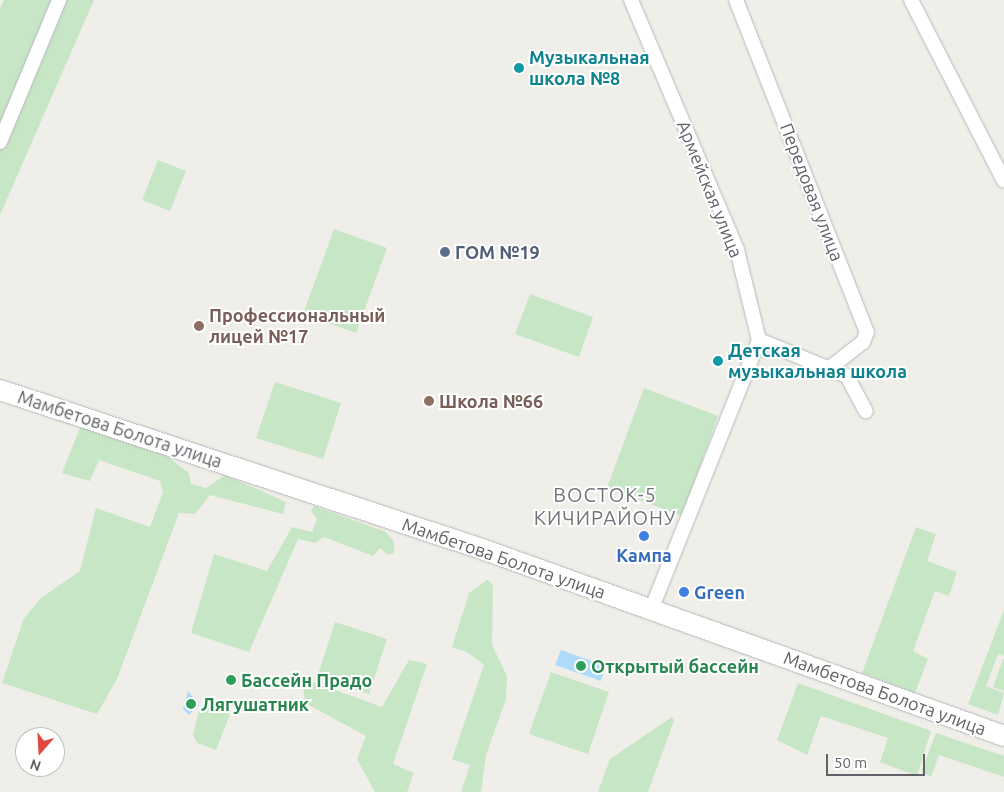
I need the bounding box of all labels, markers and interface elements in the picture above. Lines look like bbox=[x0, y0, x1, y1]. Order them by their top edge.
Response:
place label: Музыкальная школа №8 bbox=[529, 47, 650, 90]
marker: Музыкальная школа №8 bbox=[513, 62, 525, 74]
street label: Армейская улица bbox=[673, 117, 747, 261]
street label: Передовая улица bbox=[776, 120, 848, 264]
place label: ГОМ №19 bbox=[455, 241, 540, 263]
marker: ГОМ №19 bbox=[439, 246, 451, 258]
place label: Профессиональный лицей №17 bbox=[209, 305, 385, 348]
marker: Профессиональный лицей №17 bbox=[193, 320, 205, 332]
place label: Детская музыкальная школа bbox=[728, 340, 907, 382]
marker: Детская музыкальная школа bbox=[712, 355, 724, 367]
street label: Мамбетова Болота улица bbox=[15, 386, 225, 472]
place label: Школа №66 bbox=[439, 390, 543, 412]
marker: Школа №66 bbox=[423, 395, 435, 407]
district label: ВОСТОК-5 КИЧИРАЙОНУ bbox=[533, 482, 677, 529]
street label: Мамбетова Болота улица bbox=[400, 513, 608, 603]
marker: Кампа bbox=[638, 530, 650, 542]
place label: Кампа bbox=[616, 544, 672, 566]
place label: Green bbox=[694, 581, 745, 603]
marker: Green bbox=[678, 586, 690, 598]
street label: Мамбетова Болота улица bbox=[781, 646, 989, 740]
place label: Открытый бассейн bbox=[591, 655, 759, 677]
marker: Открытый бассейн bbox=[575, 660, 587, 672]
place label: Бассейн Прадо bbox=[241, 669, 372, 691]
marker: Бассейн Прадо bbox=[225, 674, 237, 686]
place label: Лягушатник bbox=[201, 693, 309, 715]
marker: Лягушатник bbox=[185, 698, 197, 710]
north arrow bbox=[15, 727, 65, 777]
scale bar bbox=[829, 744, 928, 776]
text: 50 m bbox=[834, 754, 867, 771]
text: N bbox=[28, 756, 43, 775]

